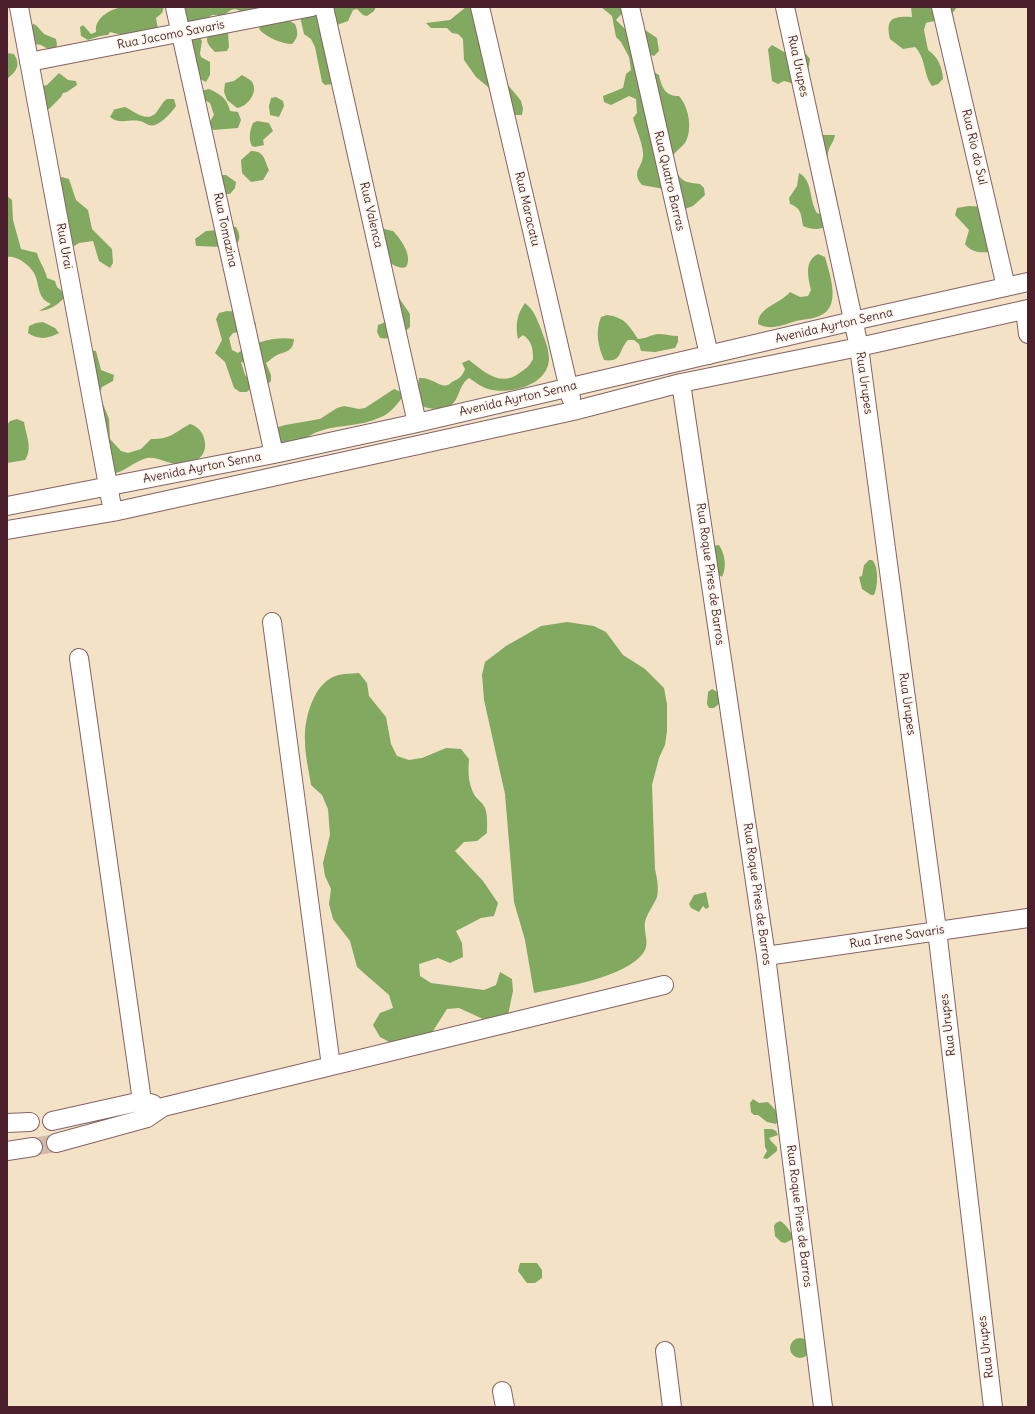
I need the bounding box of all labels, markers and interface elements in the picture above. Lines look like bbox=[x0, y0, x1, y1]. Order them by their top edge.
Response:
street label: Rua Jacomo Savaris bbox=[116, 18, 226, 52]
street label: Rua Urupes bbox=[784, 34, 812, 98]
street label: Rua Rio do Sul bbox=[958, 108, 990, 186]
street label: Rua Quatro Barras bbox=[650, 130, 688, 232]
street label: Rua Maracatu bbox=[511, 170, 543, 248]
street label: Rua Valenca bbox=[356, 181, 386, 249]
street label: Rua Tomazina bbox=[210, 191, 240, 269]
street label: Rua Urai bbox=[53, 222, 75, 270]
street label: Avenida Ayrton Senna bbox=[774, 305, 894, 347]
street label: Rua Urupes bbox=[852, 351, 876, 415]
street label: Avenida Ayrton Senna bbox=[458, 378, 578, 420]
street label: Avenida Ayrton Senna bbox=[142, 449, 262, 487]
street label: Rua Roque Pires de Barros bbox=[693, 502, 727, 646]
street label: Rua Urupes bbox=[895, 672, 919, 736]
street label: Rua Roque Pires de Barros bbox=[740, 822, 774, 966]
street label: Rua Irene Savaris bbox=[849, 922, 945, 952]
street label: Rua Urupes bbox=[937, 993, 959, 1057]
street label: Rua Roque Pires de Barros bbox=[783, 1144, 815, 1288]
street label: Rua Urupes bbox=[975, 1315, 997, 1379]

